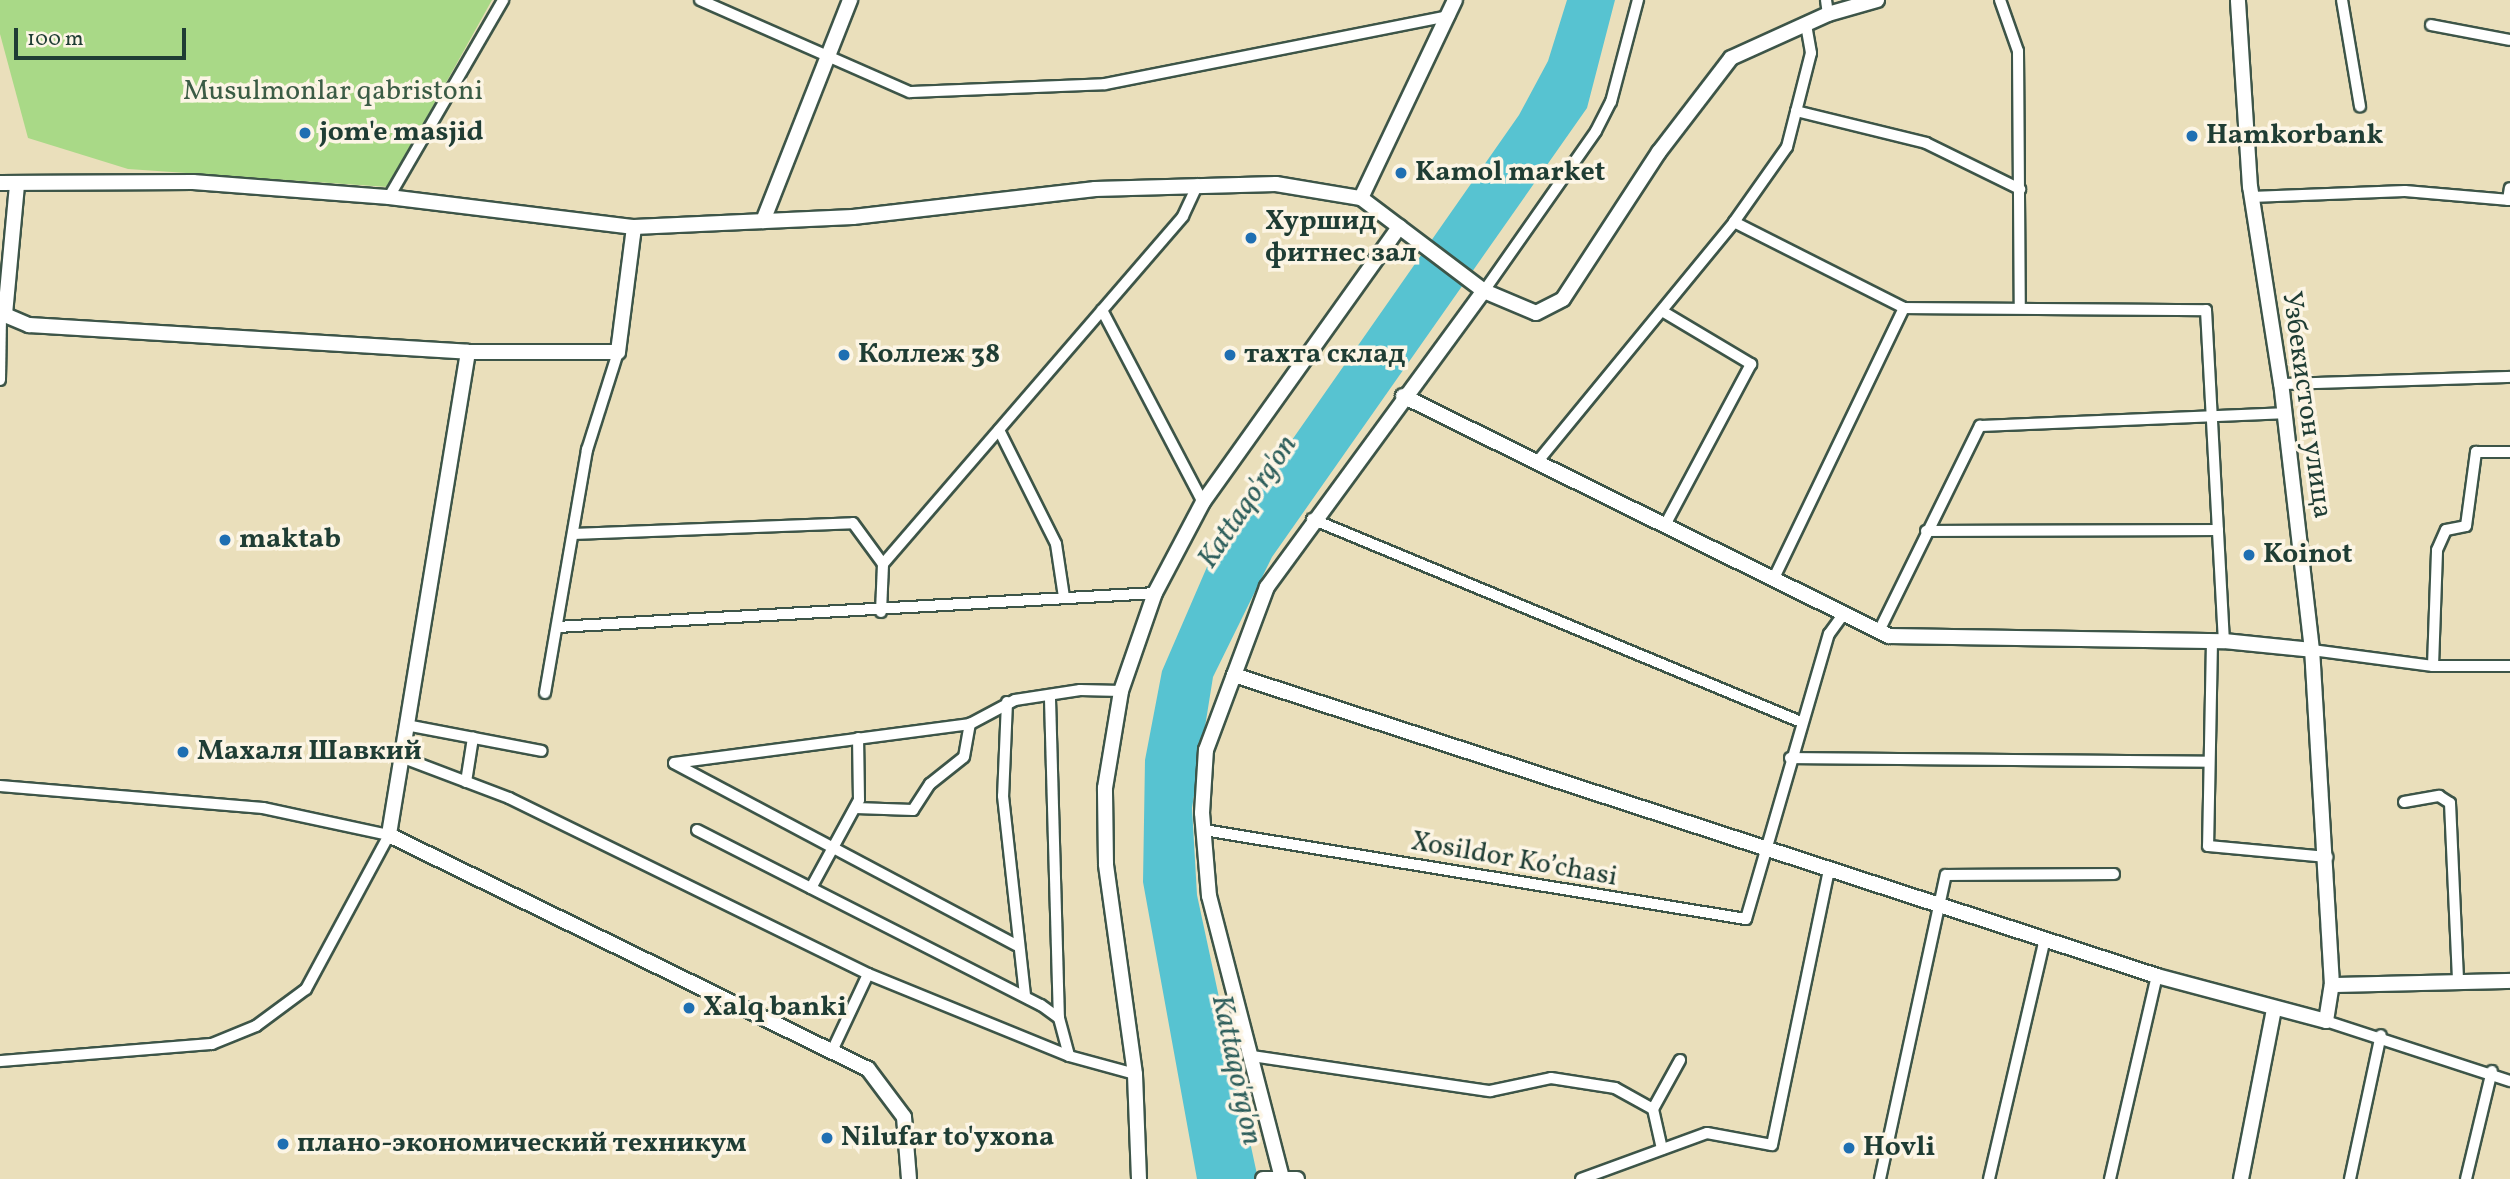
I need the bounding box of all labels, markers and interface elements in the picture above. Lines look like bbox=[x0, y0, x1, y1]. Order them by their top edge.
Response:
scale bar bbox=[18, 14, 189, 58]
text: 100 m bbox=[27, 25, 84, 54]
park label: Musulmonlar qabristoni bbox=[183, 75, 483, 109]
place label: jom'e masjid bbox=[319, 116, 484, 150]
place label: Hamkorbank bbox=[2206, 119, 2383, 153]
marker: jom'e masjid bbox=[297, 125, 313, 141]
marker: Hamkorbank bbox=[2184, 128, 2200, 144]
place label: Kamol market bbox=[1415, 156, 1605, 190]
marker: Kamol market bbox=[1393, 165, 1409, 181]
place label: Хуршид фитнес зал bbox=[1265, 205, 1417, 271]
marker: Хуршид фитнес зал bbox=[1243, 230, 1259, 246]
street label: Узбекистон улица bbox=[2273, 289, 2339, 521]
place label: Коллеж 38 bbox=[858, 338, 1000, 372]
place label: тахта склад bbox=[1244, 338, 1406, 372]
marker: Коллеж 38 bbox=[836, 347, 852, 363]
marker: тахта склад bbox=[1222, 347, 1238, 363]
water label: Kattaqo'rg'on bbox=[1190, 428, 1306, 576]
place label: maktab bbox=[239, 523, 341, 557]
marker: maktab bbox=[217, 532, 233, 548]
place label: Koinot bbox=[2263, 538, 2353, 572]
marker: Koinot bbox=[2241, 547, 2257, 563]
place label: Махаля Шавкий bbox=[197, 735, 422, 769]
marker: Махаля Шавкий bbox=[175, 744, 191, 760]
street label: Xosildor Ko’chasi bbox=[1408, 825, 1620, 895]
place label: Xalq banki bbox=[703, 991, 847, 1025]
water label: Kattaqo'rg'on bbox=[1202, 991, 1270, 1149]
marker: Xalq banki bbox=[681, 1000, 697, 1016]
place label: Nilufar to'yxona bbox=[841, 1121, 1054, 1155]
place label: плано-экономический техникум bbox=[297, 1127, 747, 1161]
marker: Nilufar to'yxona bbox=[819, 1130, 835, 1146]
place label: Hovli bbox=[1863, 1131, 1935, 1165]
marker: плано-экономический техникум bbox=[275, 1136, 291, 1152]
marker: Hovli bbox=[1841, 1140, 1857, 1156]

